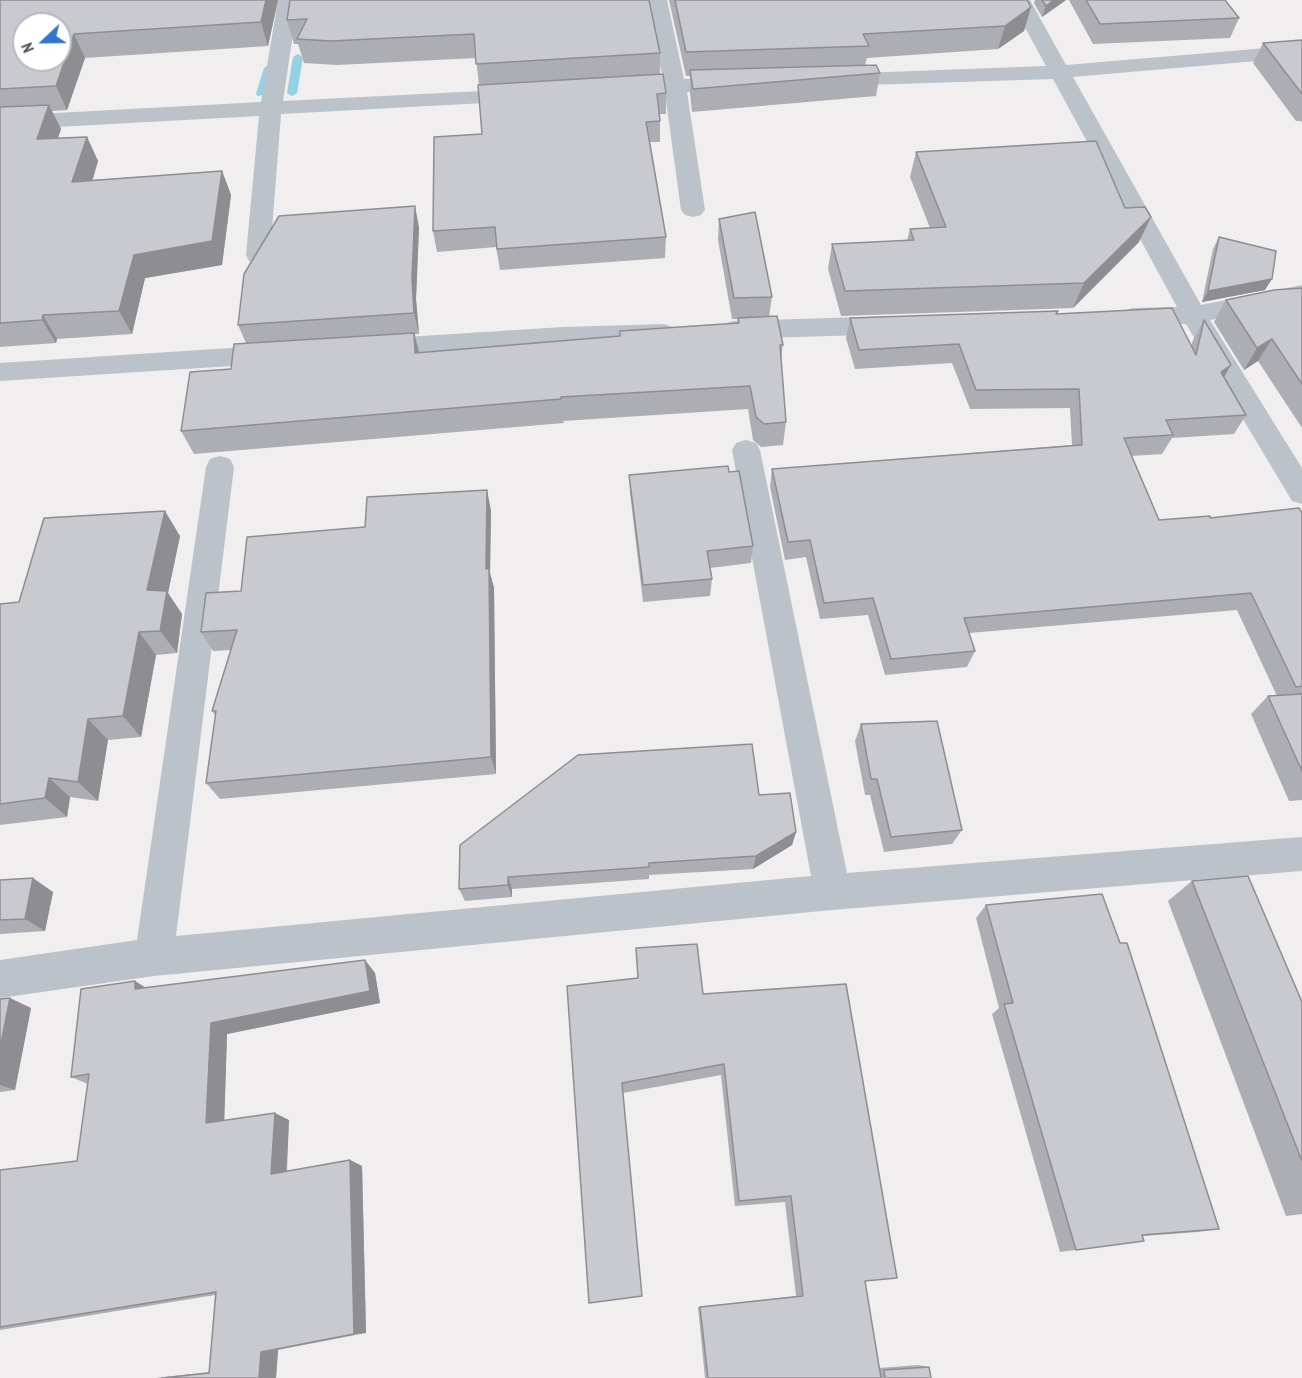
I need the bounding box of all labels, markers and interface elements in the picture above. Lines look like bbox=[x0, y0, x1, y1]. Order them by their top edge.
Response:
north arrow bbox=[12, 12, 72, 72]
text: N bbox=[16, 40, 38, 56]

